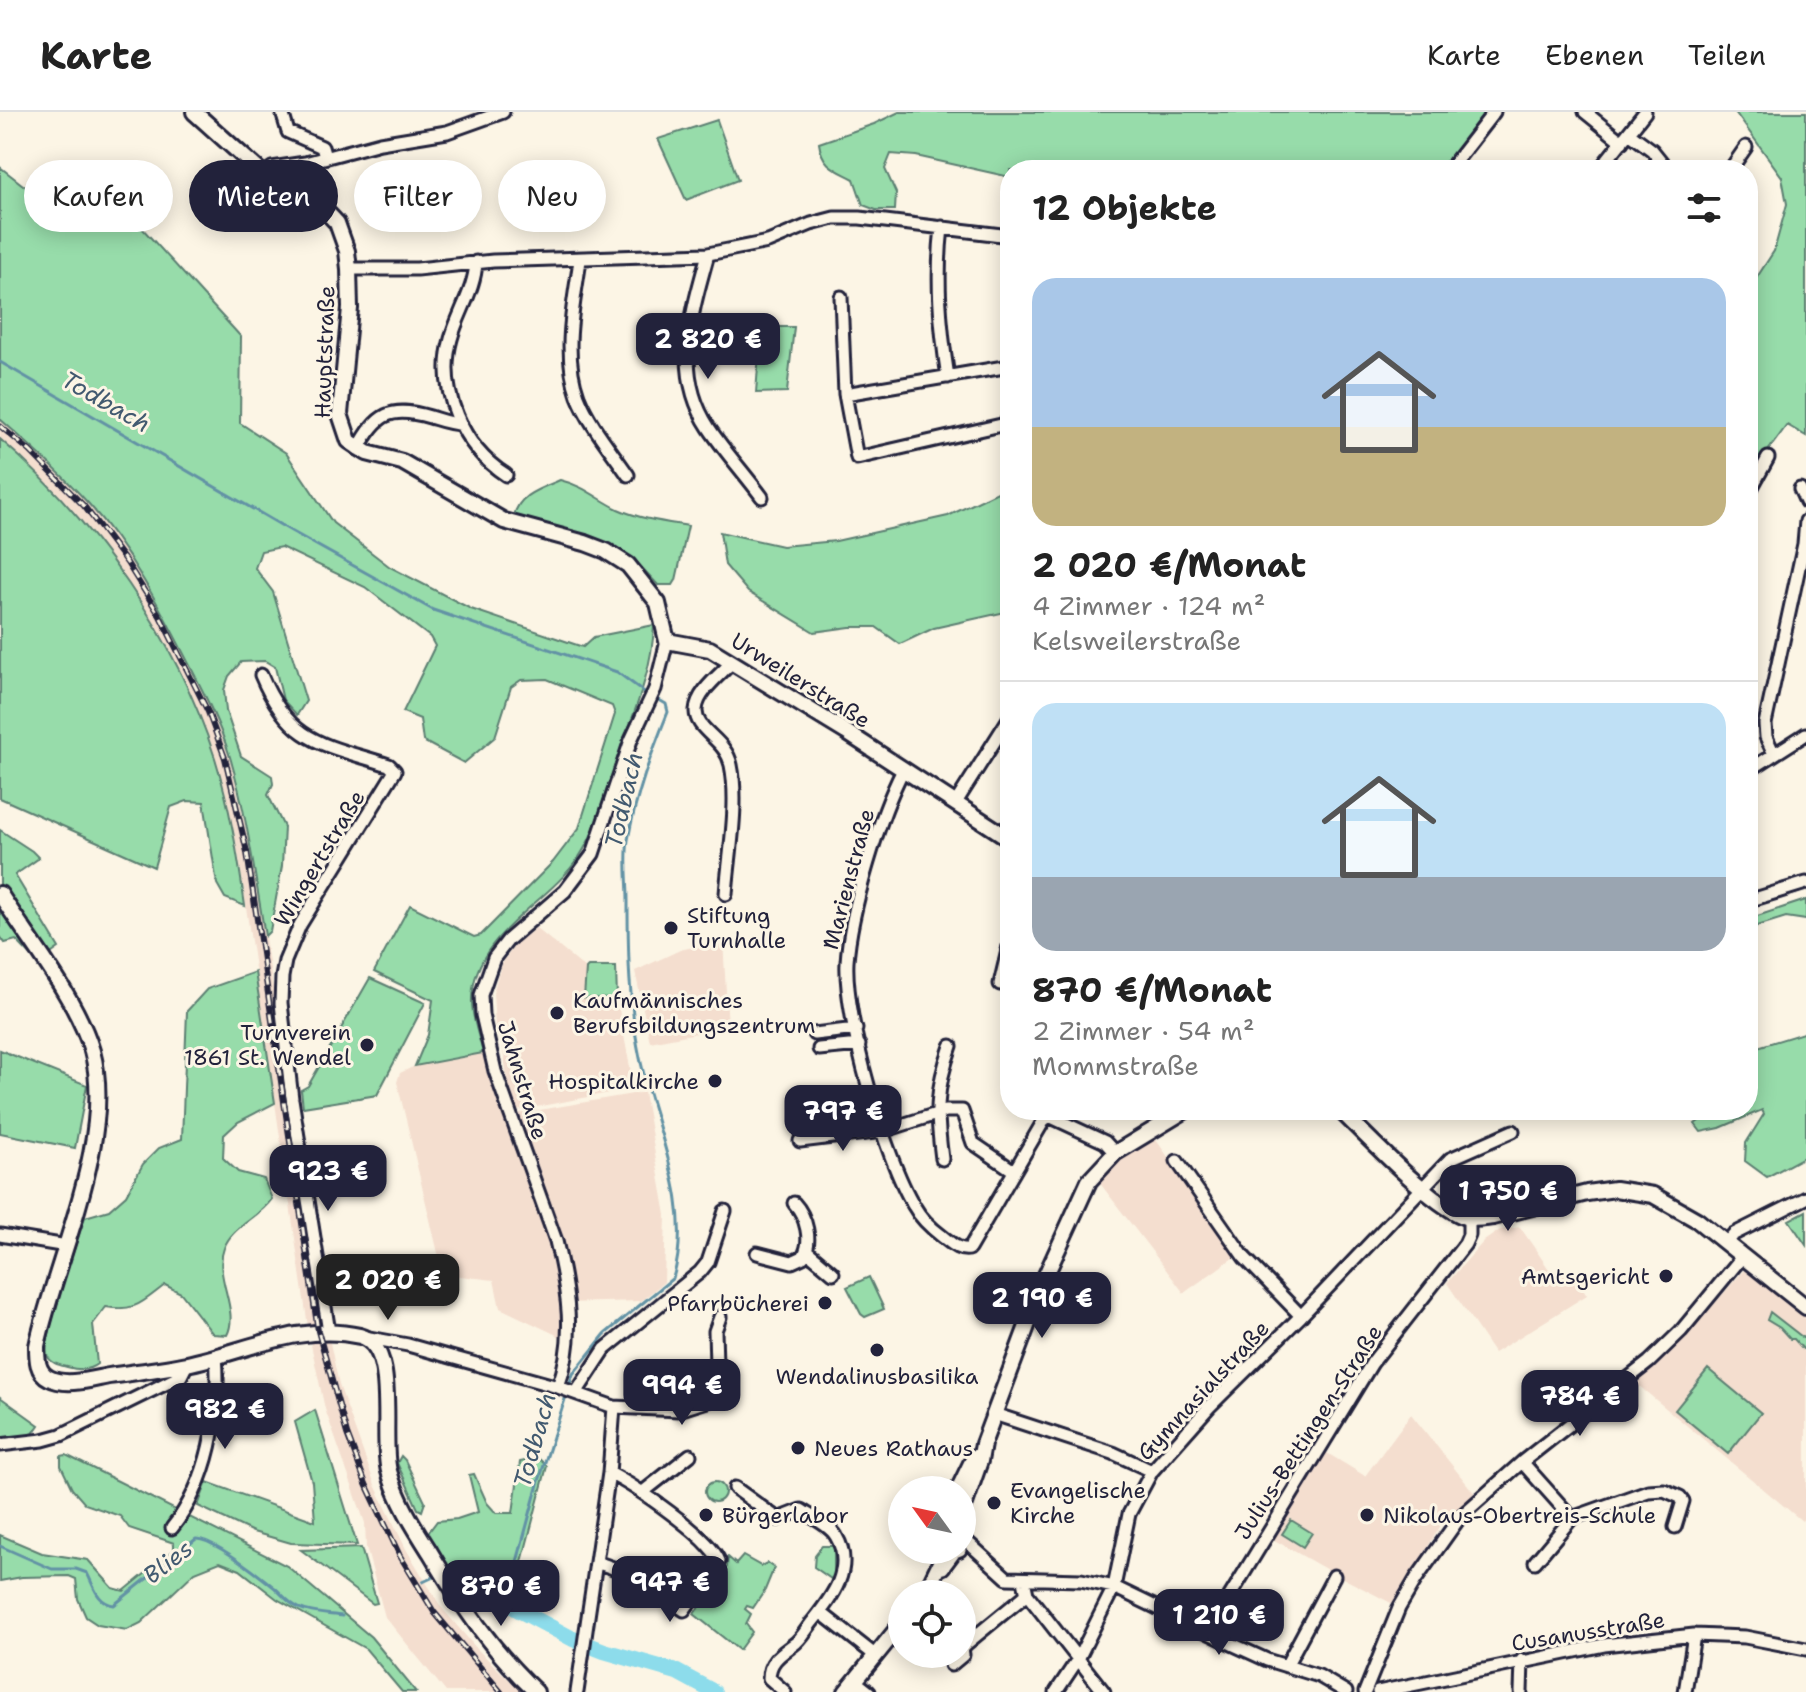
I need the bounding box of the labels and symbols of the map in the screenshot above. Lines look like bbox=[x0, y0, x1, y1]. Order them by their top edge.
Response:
street label: Hauptstraße bbox=[308, 285, 341, 419]
pin: 2 820 € bbox=[634, 313, 782, 381]
water label: Todbach bbox=[56, 364, 156, 440]
street label: Urweilerstraße bbox=[726, 626, 876, 735]
water label: Todbach bbox=[597, 749, 651, 851]
street label: Wingertstraße bbox=[267, 785, 372, 932]
street label: Marienstraße bbox=[816, 805, 881, 953]
place label: Stiftung Turnhalle bbox=[687, 901, 786, 955]
marker: Stiftung Turnhalle bbox=[662, 919, 680, 937]
place label: Kaufmännisches Berufsbildungszentrum bbox=[573, 986, 815, 1040]
marker: Kaufmännisches Berufsbildungszentrum bbox=[548, 1004, 566, 1022]
street label: Jahnstraße bbox=[491, 1017, 554, 1143]
place label: Turnverein 1861 St. Wendel bbox=[184, 1018, 351, 1072]
marker: Turnverein 1861 St. Wendel bbox=[358, 1036, 376, 1054]
place label: Hospitalkirche bbox=[548, 1067, 699, 1096]
marker: Hospitalkirche bbox=[706, 1072, 724, 1090]
pin: 797 € bbox=[787, 1085, 899, 1153]
pin: 923 € bbox=[272, 1145, 384, 1213]
pin: 1 750 € bbox=[1434, 1165, 1582, 1233]
pin: 2 020 € bbox=[314, 1254, 462, 1322]
place label: Amtsgericht bbox=[1521, 1262, 1650, 1291]
marker: Amtsgericht bbox=[1657, 1267, 1675, 1285]
pin: 2 190 € bbox=[968, 1272, 1116, 1340]
place label: Pfarrbücherei bbox=[667, 1289, 809, 1318]
marker: Pfarrbücherei bbox=[816, 1294, 834, 1312]
street label: Gymnasialstraße bbox=[1131, 1314, 1276, 1466]
street label: Julius-Bettingen-Straße bbox=[1228, 1319, 1389, 1545]
marker: Wendalinusbasilika bbox=[868, 1341, 886, 1359]
pin: 994 € bbox=[626, 1359, 738, 1427]
place label: Wendalinusbasilika bbox=[775, 1362, 979, 1391]
pin: 784 € bbox=[1524, 1370, 1636, 1438]
pin: 982 € bbox=[169, 1383, 281, 1451]
water label: Todbach bbox=[506, 1389, 564, 1491]
place label: Neues Rathaus bbox=[814, 1434, 973, 1463]
marker: Neues Rathaus bbox=[789, 1439, 807, 1457]
north arrow bbox=[888, 1476, 976, 1564]
place label: Evangelische Kirche bbox=[1010, 1476, 1146, 1530]
marker: Evangelische Kirche bbox=[985, 1494, 1003, 1512]
place label: Bürgerlabor bbox=[722, 1501, 849, 1530]
place label: Nikolaus-Obertreis-Schule bbox=[1383, 1501, 1656, 1530]
marker: Bürgerlabor bbox=[697, 1506, 715, 1524]
marker: Nikolaus-Obertreis-Schule bbox=[1358, 1506, 1376, 1524]
water label: Blies bbox=[137, 1533, 199, 1591]
pin: 947 € bbox=[614, 1556, 726, 1624]
pin: 870 € bbox=[445, 1560, 557, 1628]
pin: 1 210 € bbox=[1145, 1589, 1293, 1657]
street label: Cusanusstraße bbox=[1509, 1605, 1667, 1658]

